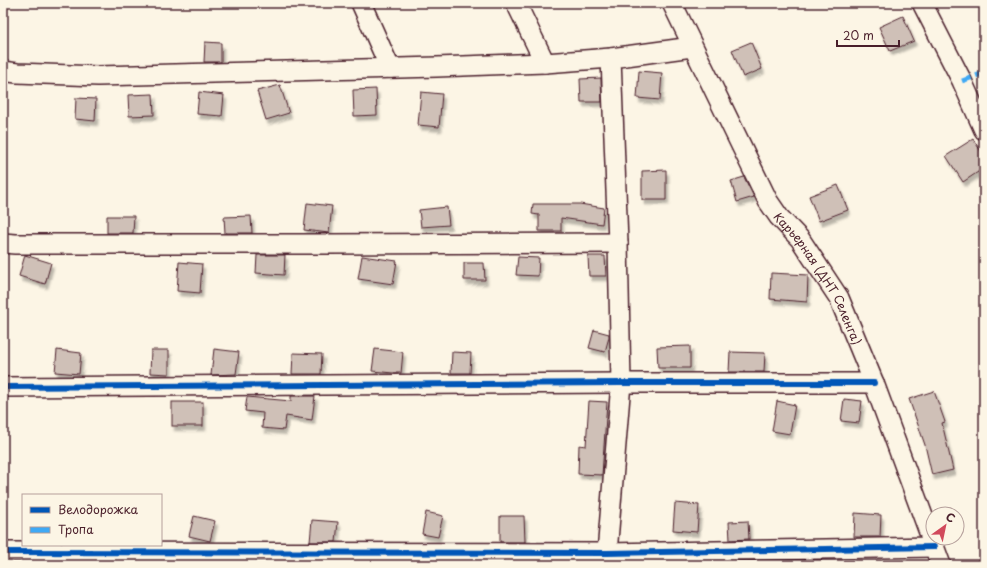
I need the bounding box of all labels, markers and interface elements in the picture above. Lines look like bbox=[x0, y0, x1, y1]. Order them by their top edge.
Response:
scale bar bbox=[837, 22, 899, 48]
text: 20 m bbox=[843, 26, 874, 44]
street label: Карьерная (ДНТ Селенга) bbox=[769, 209, 866, 347]
legend bbox=[22, 494, 162, 546]
text: Велодорожка bbox=[58, 500, 138, 518]
north arrow bbox=[925, 506, 965, 546]
text: С bbox=[943, 508, 959, 527]
text: Тропа bbox=[58, 520, 94, 538]

